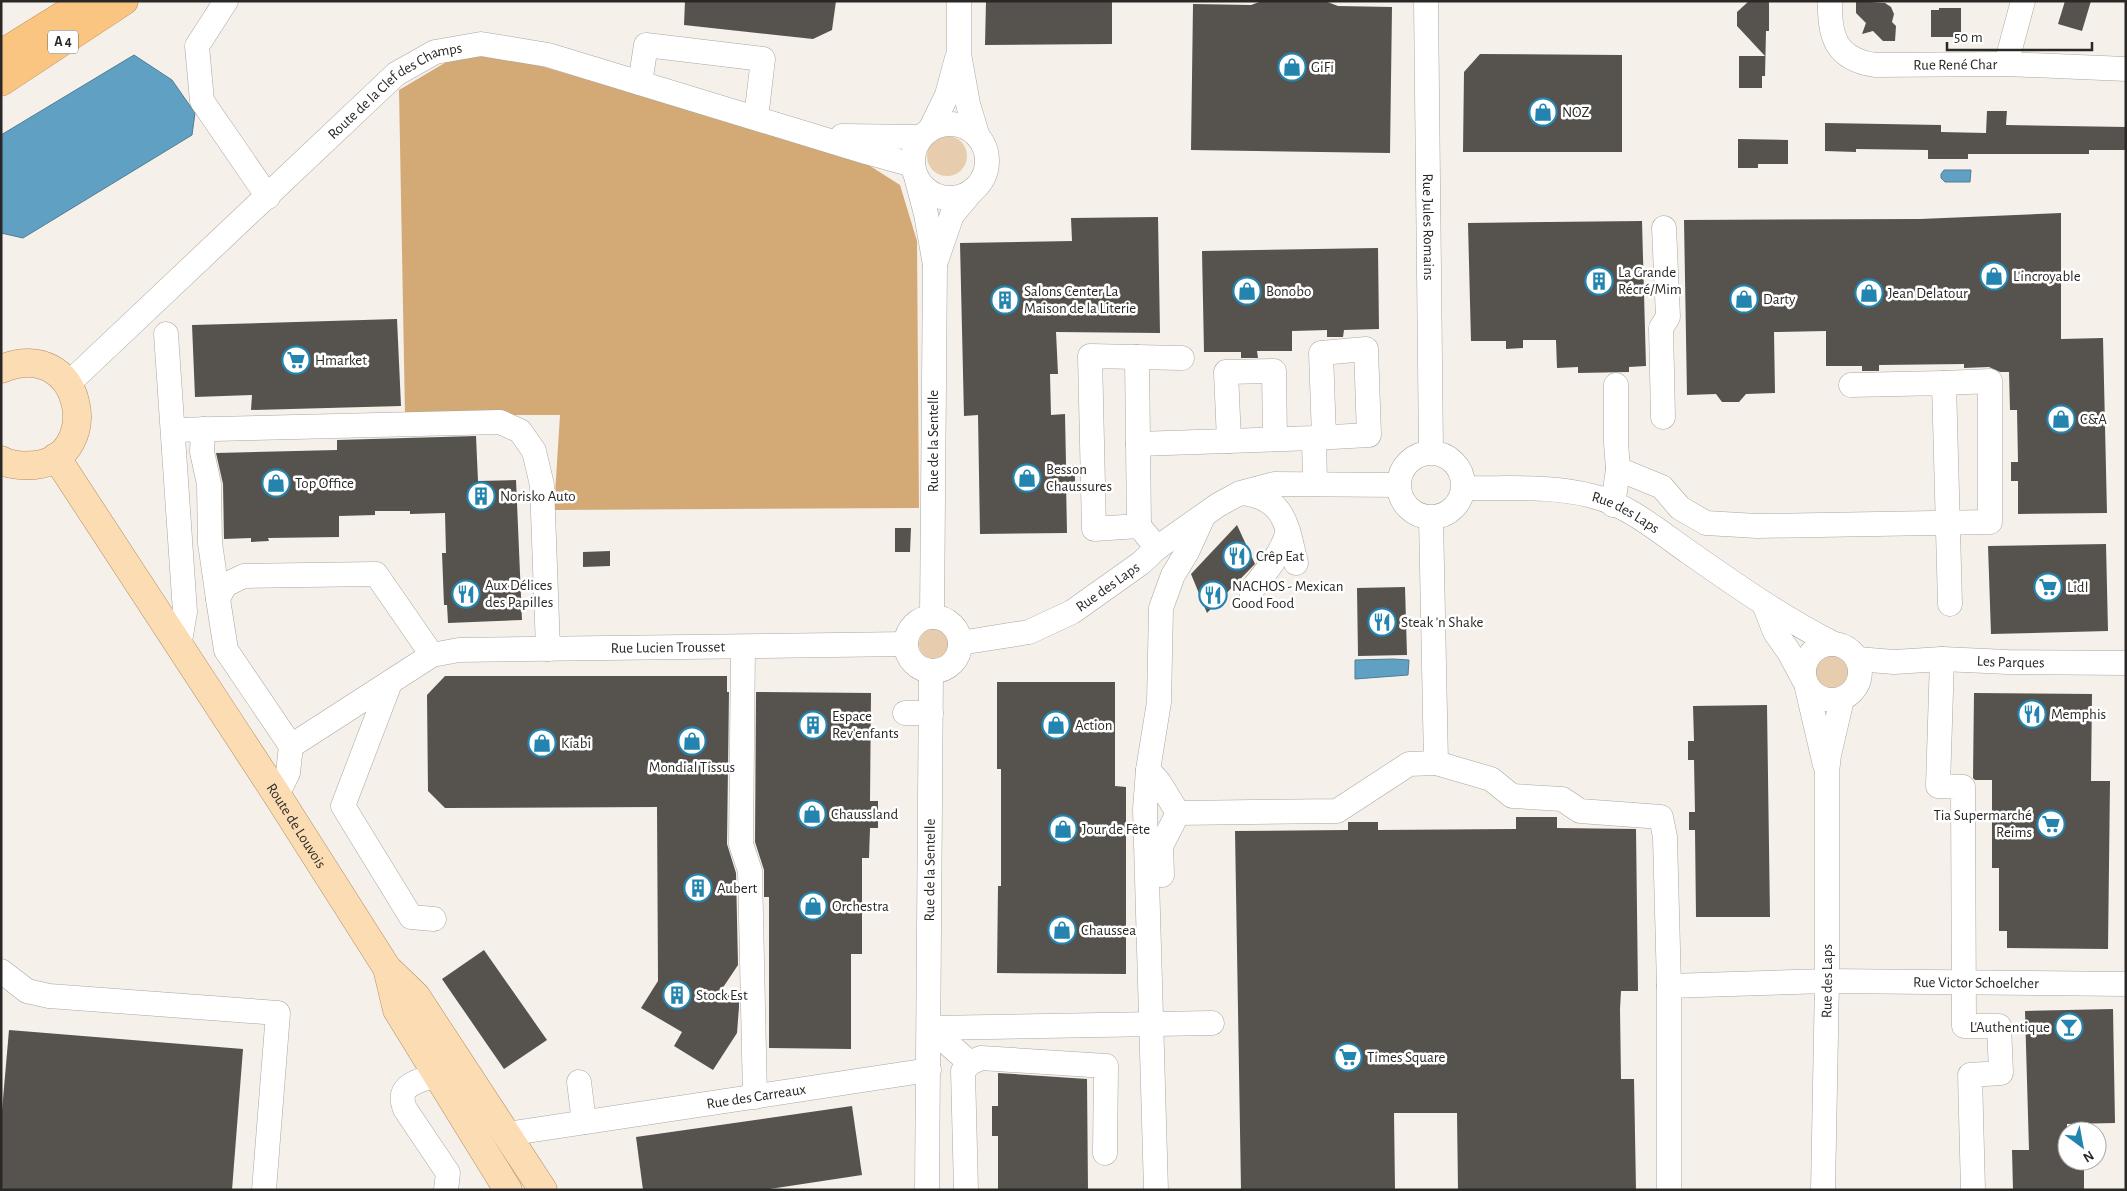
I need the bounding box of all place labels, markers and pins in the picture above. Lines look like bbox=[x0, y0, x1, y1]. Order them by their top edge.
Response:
shop icon: GiFi bbox=[1277, 52, 1307, 82]
place label: GiFi bbox=[1311, 60, 1334, 75]
shop icon: NOZ bbox=[1528, 97, 1558, 127]
place label: NOZ bbox=[1562, 105, 1590, 120]
shop icon: L'incroyable bbox=[1979, 261, 2009, 291]
place label: La Grande Récré/Mim bbox=[1618, 265, 1682, 297]
building icon: La Grande Récré/Mim bbox=[1584, 266, 1614, 296]
place label: L'incroyable bbox=[2013, 269, 2081, 284]
shop icon: Bonobo bbox=[1232, 276, 1262, 306]
shop icon: Jean Delatour bbox=[1854, 278, 1884, 308]
place label: Salons Center La Maison de la Literie bbox=[1024, 284, 1136, 316]
place label: Bonobo bbox=[1266, 284, 1311, 299]
shop icon: Darty bbox=[1729, 284, 1759, 314]
building icon: Salons Center La Maison de la Literie bbox=[990, 285, 1020, 315]
place label: Jean Delatour bbox=[1888, 286, 1968, 301]
place label: Darty bbox=[1763, 292, 1796, 307]
supermarket icon: Hmarket bbox=[281, 345, 311, 375]
place label: Hmarket bbox=[315, 353, 367, 368]
shop icon: C&A bbox=[2046, 404, 2076, 434]
place label: C&A bbox=[2080, 412, 2107, 427]
place label: Besson Chaussures bbox=[1046, 462, 1112, 494]
shop icon: Besson Chaussures bbox=[1012, 463, 1042, 493]
shop icon: Top Office bbox=[261, 468, 291, 498]
place label: Top Office bbox=[295, 476, 354, 491]
building icon: Norisko Auto bbox=[466, 481, 496, 511]
place label: Norisko Auto bbox=[500, 489, 576, 504]
restaurant icon: Crêp Eat bbox=[1222, 541, 1252, 571]
place label: Crêp Eat bbox=[1256, 549, 1304, 564]
supermarket icon: Lidl bbox=[2033, 572, 2063, 602]
place label: Aux Délices des Papilles bbox=[485, 578, 553, 610]
restaurant icon: Aux Délices des Papilles bbox=[451, 579, 481, 609]
place label: NACHOS - Mexican Good Food bbox=[1232, 579, 1343, 611]
restaurant icon: NACHOS - Mexican Good Food bbox=[1198, 580, 1228, 610]
place label: Lidl bbox=[2067, 580, 2088, 595]
restaurant icon: Steak 'n Shake bbox=[1367, 607, 1397, 637]
place label: Steak 'n Shake bbox=[1401, 615, 1483, 630]
restaurant icon: Memphis bbox=[2017, 699, 2047, 729]
place label: Memphis bbox=[2051, 707, 2106, 722]
place label: Espace Rev'enfants bbox=[832, 709, 899, 741]
building icon: Espace Rev'enfants bbox=[798, 710, 828, 740]
shop icon: Action bbox=[1041, 710, 1071, 740]
place label: Action bbox=[1075, 718, 1113, 733]
shop icon: Mondial Tissus bbox=[677, 726, 707, 756]
shop icon: Kiabi bbox=[527, 728, 557, 758]
place label: Kiabi bbox=[561, 736, 591, 751]
place label: Mondial Tissus bbox=[649, 760, 735, 775]
shop icon: Chaussland bbox=[797, 799, 827, 829]
place label: Chaussland bbox=[831, 807, 899, 822]
place label: Tia Supermarché Reims bbox=[1933, 808, 2032, 840]
supermarket icon: Tia Supermarché Reims bbox=[2036, 809, 2066, 839]
shop icon: Jour de Fête bbox=[1048, 814, 1078, 844]
place label: Jour de Fête bbox=[1082, 822, 1150, 837]
building icon: Aubert bbox=[683, 873, 713, 903]
place label: Aubert bbox=[717, 881, 757, 896]
shop icon: Orchestra bbox=[798, 891, 828, 921]
place label: Orchestra bbox=[832, 899, 889, 914]
shop icon: Chaussea bbox=[1047, 915, 1077, 945]
place label: Chaussea bbox=[1081, 923, 1136, 938]
building icon: Stock Est bbox=[662, 980, 692, 1010]
place label: Stock Est bbox=[696, 988, 748, 1003]
bar icon: L'Authentique bbox=[2054, 1012, 2084, 1042]
place label: L'Authentique bbox=[1970, 1020, 2050, 1035]
supermarket icon: Times Square bbox=[1333, 1042, 1363, 1072]
place label: Times Square bbox=[1367, 1050, 1446, 1065]

